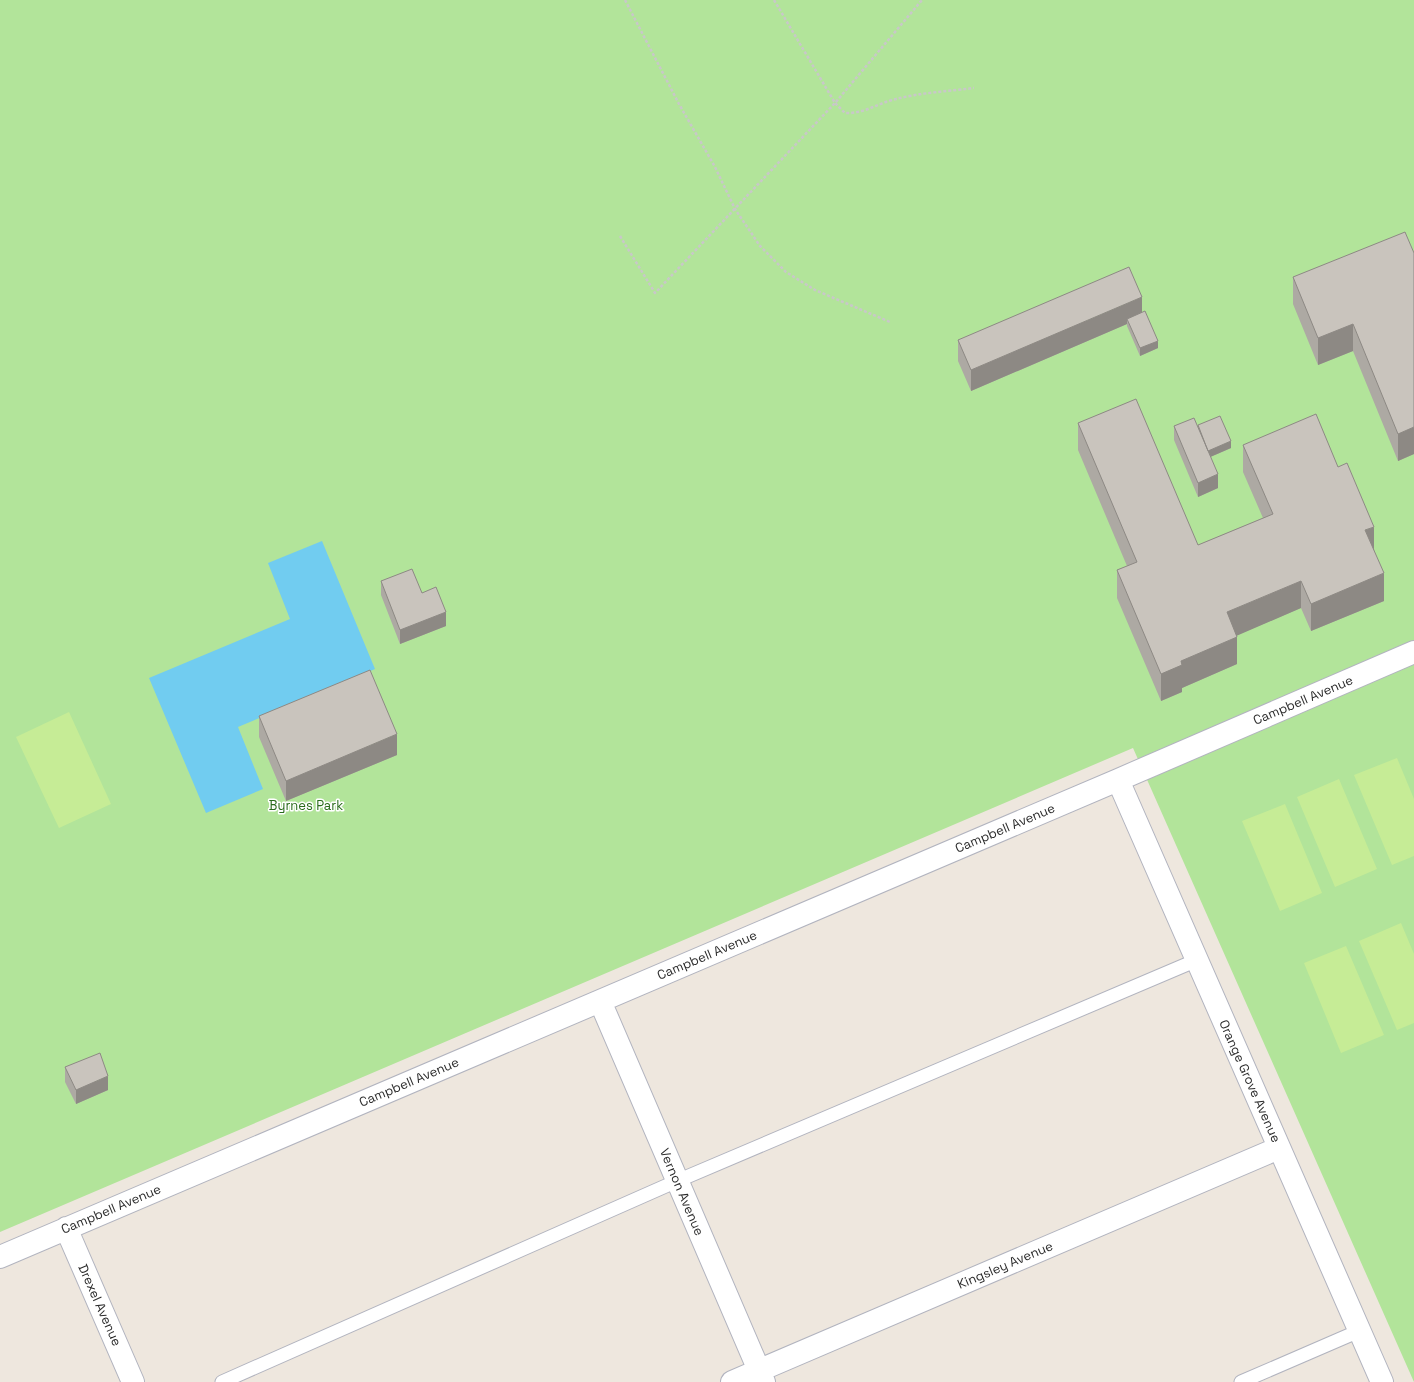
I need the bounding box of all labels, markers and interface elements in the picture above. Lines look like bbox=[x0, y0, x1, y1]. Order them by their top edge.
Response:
street label: Campbell Avenue bbox=[1250, 671, 1356, 729]
park label: Byrnes Park bbox=[269, 797, 343, 814]
street label: Campbell Avenue bbox=[952, 799, 1058, 857]
street label: Campbell Avenue bbox=[654, 926, 760, 984]
street label: Orange Grove Avenue bbox=[1215, 1017, 1285, 1145]
street label: Campbell Avenue bbox=[356, 1053, 462, 1111]
street label: Vernon Avenue bbox=[656, 1146, 708, 1238]
street label: Campbell Avenue bbox=[58, 1180, 164, 1238]
street label: Kingsley Avenue bbox=[955, 1237, 1055, 1293]
street label: Drexel Avenue bbox=[74, 1261, 126, 1349]

